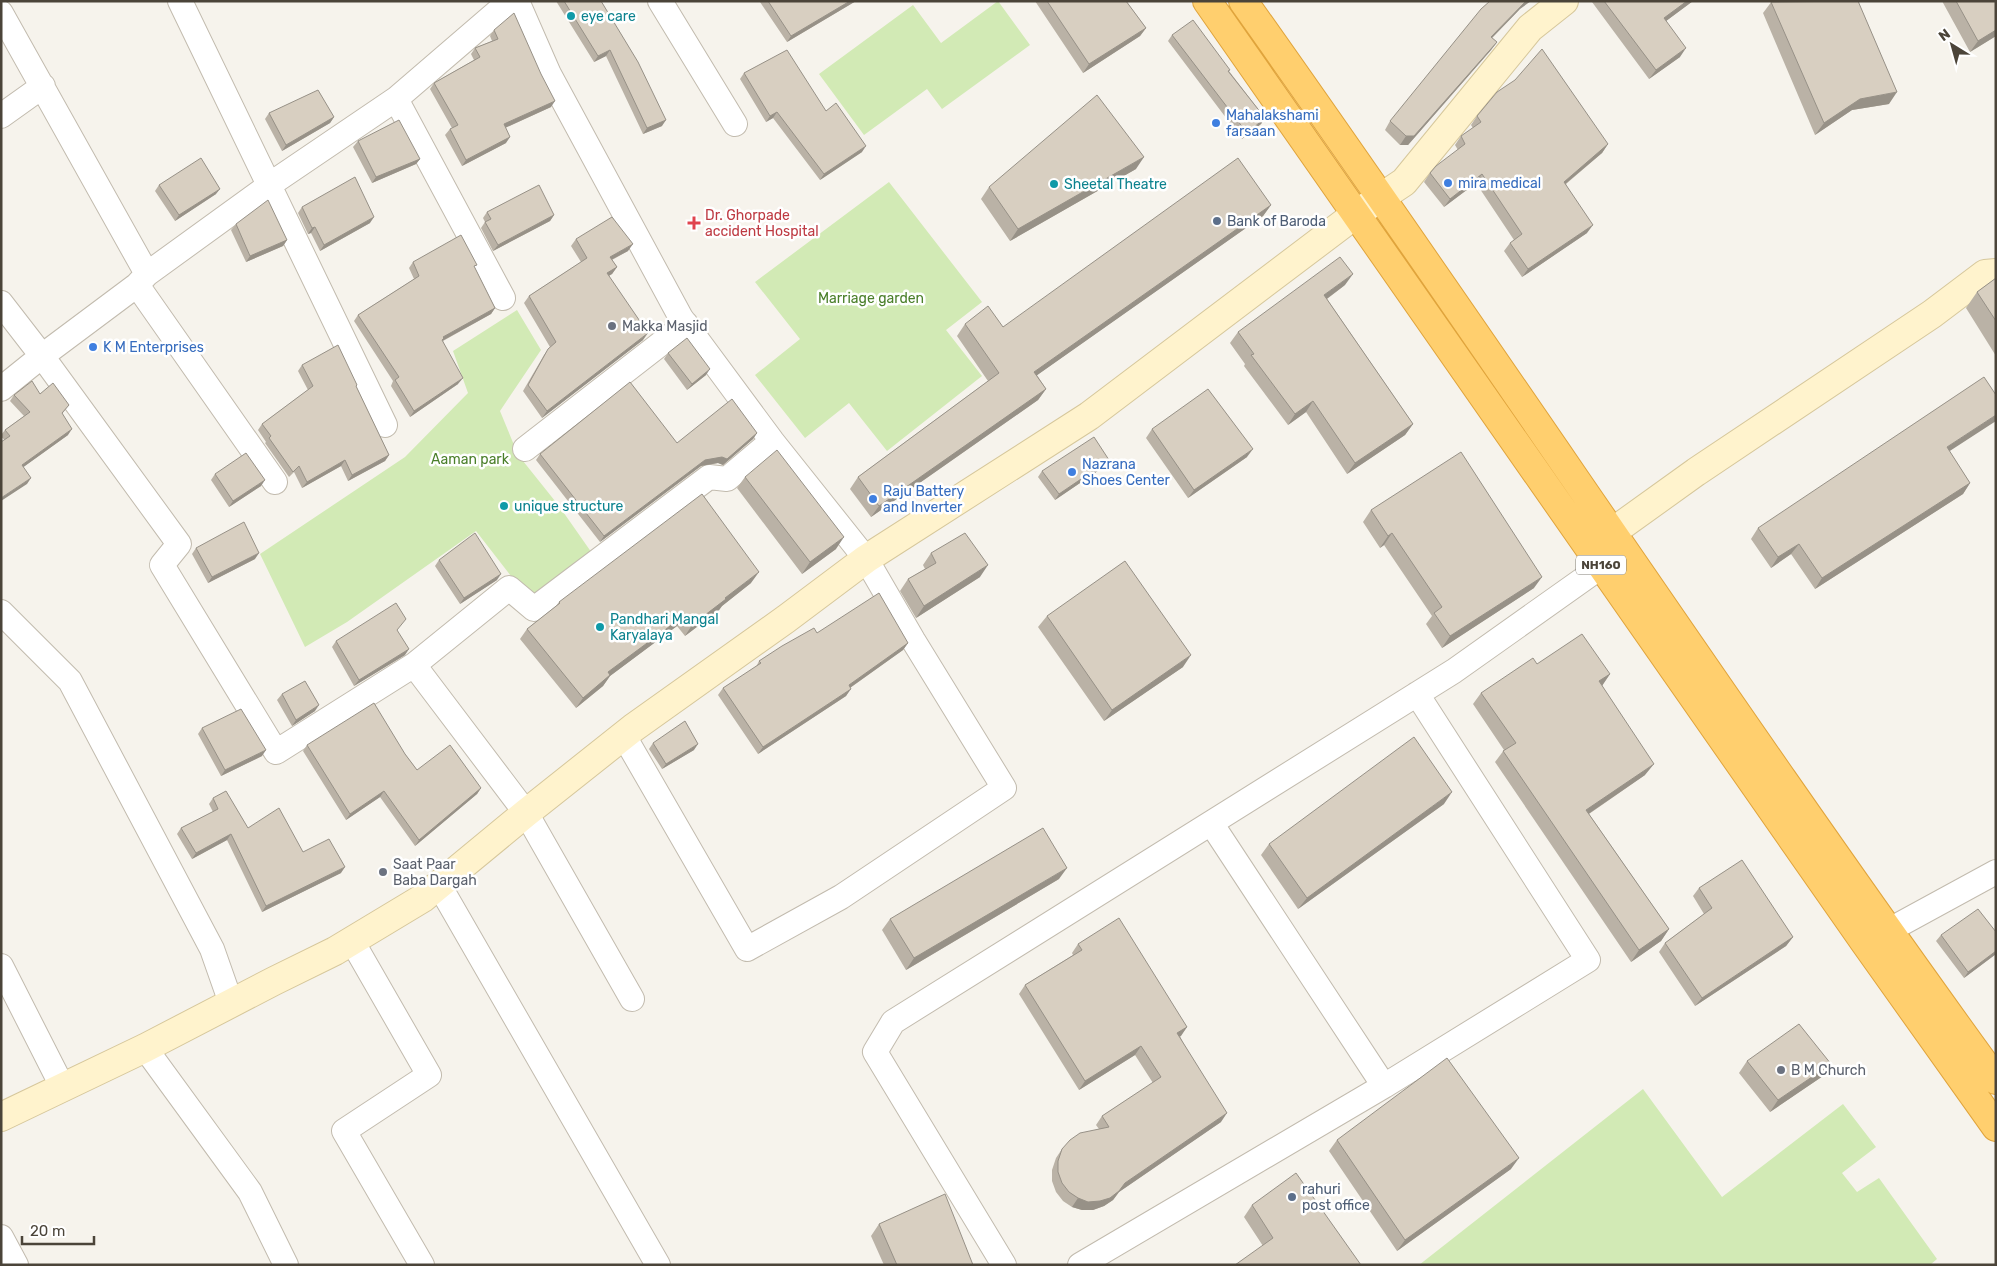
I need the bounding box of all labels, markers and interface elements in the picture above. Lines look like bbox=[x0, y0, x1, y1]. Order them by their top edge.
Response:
place label: eye care bbox=[581, 8, 636, 25]
marker: eye care bbox=[565, 10, 577, 22]
north arrow bbox=[1927, 20, 1977, 70]
text: N bbox=[1935, 25, 1954, 45]
place label: Mahalakshami farsaan bbox=[1226, 107, 1319, 140]
marker: Mahalakshami farsaan bbox=[1210, 117, 1222, 129]
place label: mira medical bbox=[1458, 175, 1541, 192]
place label: Sheetal Theatre bbox=[1064, 176, 1167, 193]
marker: mira medical bbox=[1442, 177, 1454, 189]
marker: Sheetal Theatre bbox=[1048, 178, 1060, 190]
place label: Dr. Ghorpade accident Hospital bbox=[705, 207, 819, 240]
place label: Bank of Baroda bbox=[1227, 213, 1326, 230]
marker: Bank of Baroda bbox=[1211, 215, 1223, 227]
marker: Dr. Ghorpade accident Hospital bbox=[687, 216, 701, 230]
park label: Marriage garden bbox=[818, 290, 924, 307]
place label: Makka Masjid bbox=[622, 318, 708, 335]
marker: Makka Masjid bbox=[606, 320, 618, 332]
place label: K M Enterprises bbox=[103, 339, 204, 356]
marker: K M Enterprises bbox=[87, 341, 99, 353]
park label: Aaman park bbox=[431, 451, 510, 468]
place label: Nazrana Shoes Center bbox=[1082, 456, 1171, 489]
marker: Nazrana Shoes Center bbox=[1066, 466, 1078, 478]
place label: Raju Battery and Inverter bbox=[883, 483, 965, 516]
marker: Raju Battery and Inverter bbox=[867, 493, 879, 505]
place label: unique structure bbox=[514, 498, 624, 515]
marker: unique structure bbox=[498, 500, 510, 512]
road number: NH160 bbox=[1576, 556, 1626, 574]
place label: Pandhari Mangal Karyalaya bbox=[610, 611, 719, 644]
marker: Pandhari Mangal Karyalaya bbox=[594, 621, 606, 633]
place label: Saat Paar Baba Dargah bbox=[393, 856, 477, 889]
marker: Saat Paar Baba Dargah bbox=[377, 866, 389, 878]
place label: B M Church bbox=[1791, 1062, 1866, 1079]
marker: B M Church bbox=[1775, 1064, 1787, 1076]
place label: rahuri post office bbox=[1302, 1181, 1370, 1214]
marker: rahuri post office bbox=[1286, 1191, 1298, 1203]
scale bar bbox=[22, 1214, 95, 1246]
text: 20 m bbox=[30, 1222, 65, 1240]

